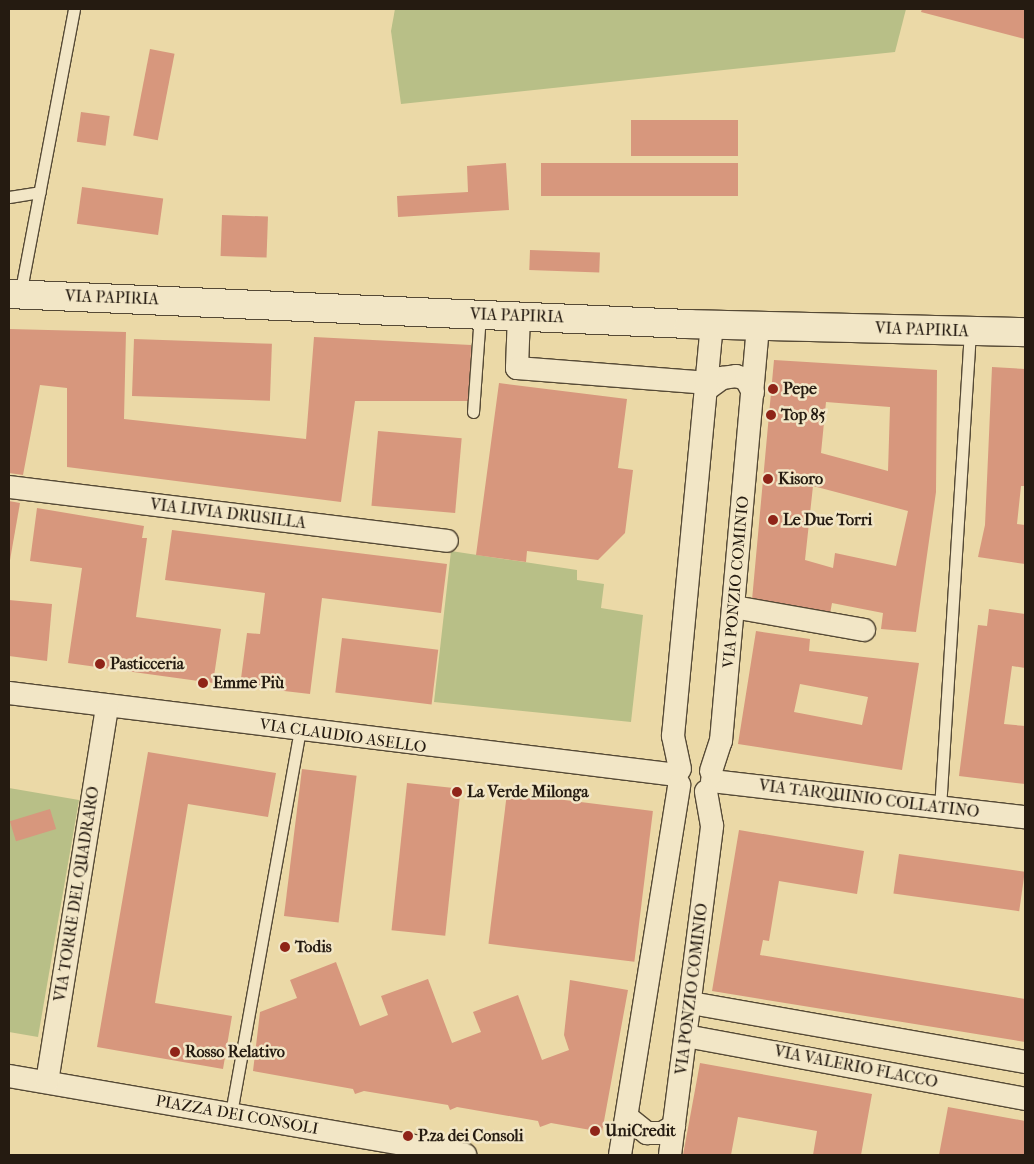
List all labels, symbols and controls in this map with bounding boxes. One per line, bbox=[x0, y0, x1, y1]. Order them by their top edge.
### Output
street label: VIA PAPIRIA bbox=[65, 287, 159, 309]
street label: VIA PAPIRIA bbox=[470, 305, 564, 327]
street label: VIA PAPIRIA bbox=[875, 319, 969, 341]
place label: Pepe bbox=[783, 379, 817, 399]
marker: Pepe bbox=[767, 383, 779, 395]
place label: Top 85 bbox=[781, 405, 825, 425]
marker: Top 85 bbox=[765, 409, 777, 421]
place label: Kisoro bbox=[778, 469, 823, 489]
marker: Kisoro bbox=[762, 473, 774, 485]
street label: VIA LIVIA DRUSILLA bbox=[149, 495, 307, 533]
street label: VIA PONZIO COMINIO bbox=[719, 495, 753, 669]
place label: Le Due Torri bbox=[783, 510, 872, 530]
marker: Le Due Torri bbox=[767, 514, 779, 526]
place label: Pasticceria bbox=[110, 654, 184, 674]
marker: Pasticceria bbox=[94, 658, 106, 670]
place label: Emme Più bbox=[213, 673, 284, 693]
marker: Emme Più bbox=[197, 677, 209, 689]
street label: VIA CLAUDIO ASELLO bbox=[258, 715, 428, 757]
street label: VIA TARQUINIO COLLATINO bbox=[758, 776, 980, 822]
place label: La Verde Milonga bbox=[467, 782, 589, 802]
street label: VIA TORRE DEL QUADRARO bbox=[50, 785, 104, 1003]
marker: La Verde Milonga bbox=[451, 786, 463, 798]
street label: VIA PONZIO COMINIO bbox=[672, 902, 712, 1076]
place label: Todis bbox=[295, 937, 332, 957]
marker: Todis bbox=[279, 941, 291, 953]
place label: Rosso Relativo bbox=[185, 1042, 285, 1062]
street label: VIA VALERIO FLACCO bbox=[773, 1042, 939, 1092]
marker: Rosso Relativo bbox=[169, 1046, 181, 1058]
street label: PIAZZA DEI CONSOLI bbox=[154, 1091, 320, 1139]
place label: UniCredit bbox=[605, 1121, 676, 1141]
marker: UniCredit bbox=[589, 1125, 601, 1137]
place label: P.za dei Consoli bbox=[418, 1126, 524, 1146]
marker: P.za dei Consoli bbox=[402, 1130, 414, 1142]

